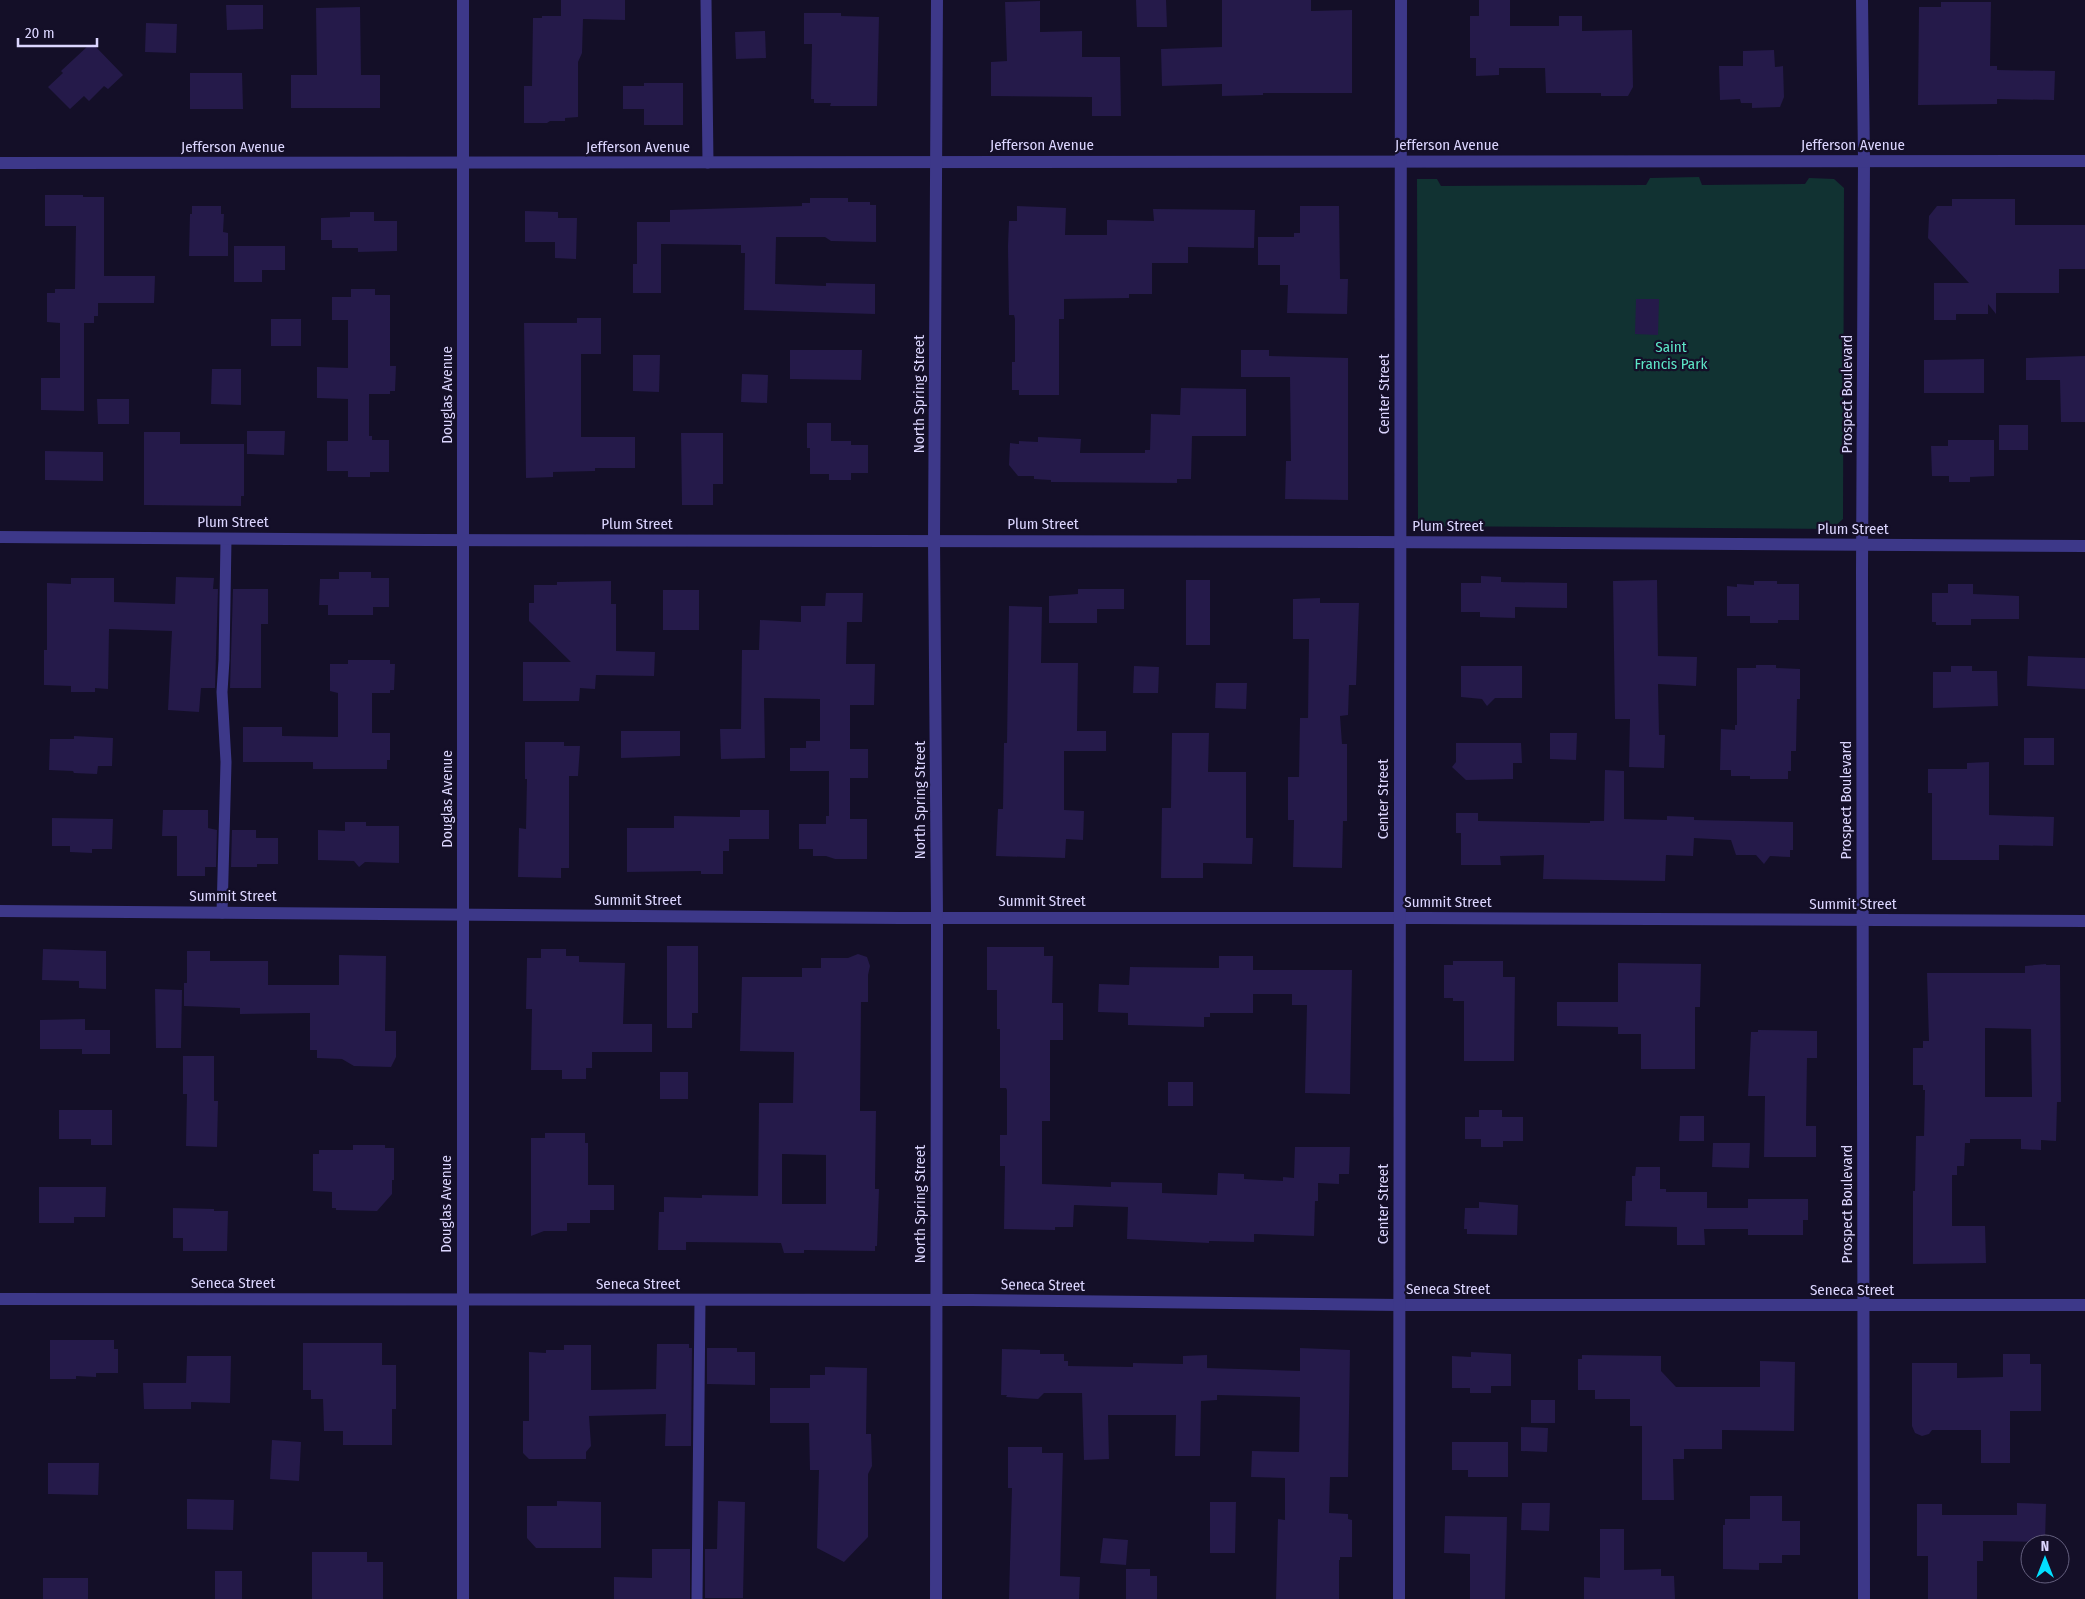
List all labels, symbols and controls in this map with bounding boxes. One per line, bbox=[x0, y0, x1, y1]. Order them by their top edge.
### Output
scale bar bbox=[18, 15, 96, 47]
text: 20 m bbox=[25, 24, 55, 42]
street label: Jefferson Avenue bbox=[990, 136, 1094, 154]
street label: Jefferson Avenue bbox=[1395, 136, 1499, 154]
street label: Jefferson Avenue bbox=[1801, 136, 1905, 154]
street label: Jefferson Avenue bbox=[181, 138, 285, 156]
street label: Jefferson Avenue bbox=[586, 138, 690, 156]
street label: North Spring Street bbox=[910, 335, 928, 453]
street label: Prospect Boulevard bbox=[1838, 335, 1856, 453]
park label: Saint Francis Park bbox=[1635, 338, 1707, 373]
street label: Douglas Avenue bbox=[438, 346, 456, 444]
street label: Center Street bbox=[1375, 354, 1393, 434]
street label: Plum Street bbox=[197, 513, 269, 531]
street label: Plum Street bbox=[601, 515, 673, 533]
street label: Plum Street bbox=[1007, 515, 1079, 533]
street label: Plum Street bbox=[1412, 517, 1484, 535]
street label: Plum Street bbox=[1817, 520, 1889, 538]
street label: North Spring Street bbox=[911, 741, 929, 859]
street label: Prospect Boulevard bbox=[1837, 741, 1855, 859]
street label: Douglas Avenue bbox=[438, 750, 456, 848]
street label: Center Street bbox=[1374, 759, 1392, 839]
street label: Summit Street bbox=[189, 887, 277, 905]
street label: Summit Street bbox=[594, 891, 682, 909]
street label: Summit Street bbox=[998, 892, 1086, 910]
street label: Summit Street bbox=[1404, 893, 1492, 911]
street label: Summit Street bbox=[1809, 895, 1897, 913]
street label: North Spring Street bbox=[911, 1145, 929, 1263]
street label: Prospect Boulevard bbox=[1838, 1145, 1856, 1263]
street label: Douglas Avenue bbox=[437, 1155, 455, 1253]
street label: Center Street bbox=[1374, 1164, 1392, 1244]
street label: Seneca Street bbox=[191, 1274, 275, 1292]
street label: Seneca Street bbox=[596, 1275, 680, 1293]
street label: Seneca Street bbox=[1001, 1275, 1085, 1295]
street label: Seneca Street bbox=[1406, 1280, 1490, 1298]
street label: Seneca Street bbox=[1810, 1281, 1894, 1299]
north arrow bbox=[2020, 1534, 2070, 1584]
text: N bbox=[2041, 1538, 2049, 1555]

